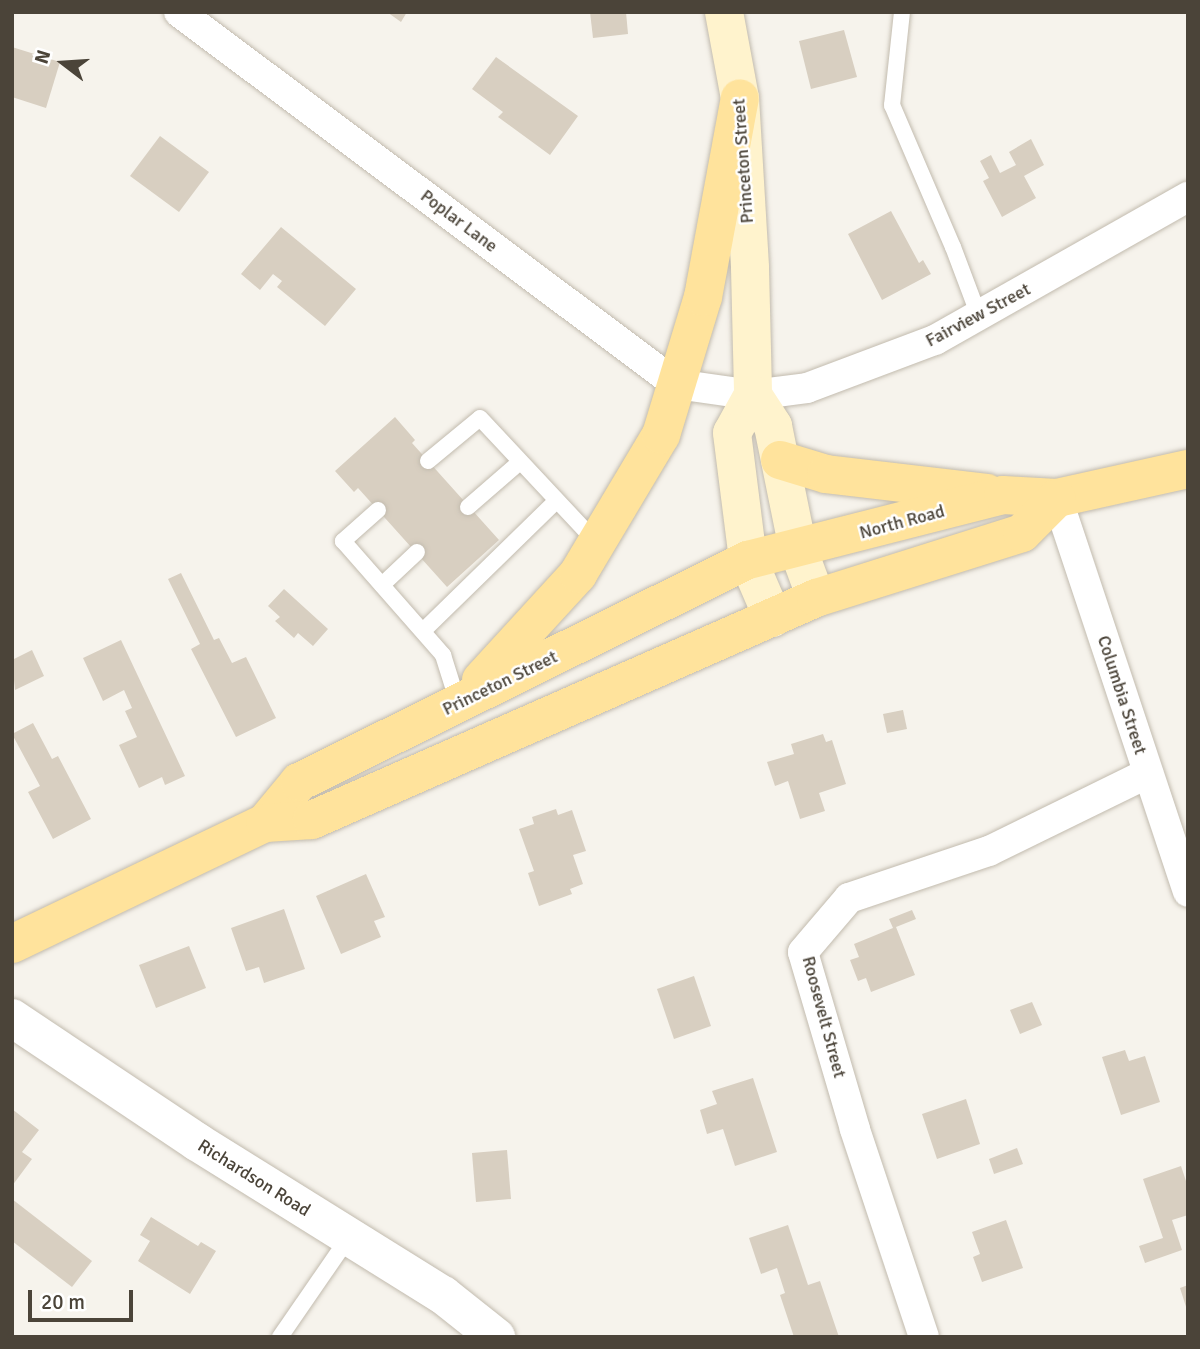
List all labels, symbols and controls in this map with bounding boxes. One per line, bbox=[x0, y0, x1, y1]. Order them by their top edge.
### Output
north arrow bbox=[28, 28, 98, 98]
text: N bbox=[30, 47, 56, 67]
street label: Princeton Street bbox=[728, 98, 758, 224]
street label: Poplar Lane bbox=[416, 185, 502, 257]
street label: Fairview Street bbox=[922, 278, 1034, 352]
street label: North Road bbox=[857, 500, 947, 544]
street label: Columbia Street bbox=[1093, 633, 1151, 757]
street label: Princeton Street bbox=[439, 646, 561, 720]
street label: Roosevelt Street bbox=[797, 954, 851, 1080]
street label: Richardson Road bbox=[194, 1135, 314, 1221]
scale bar bbox=[32, 1276, 136, 1320]
text: 20 m bbox=[41, 1289, 85, 1315]

